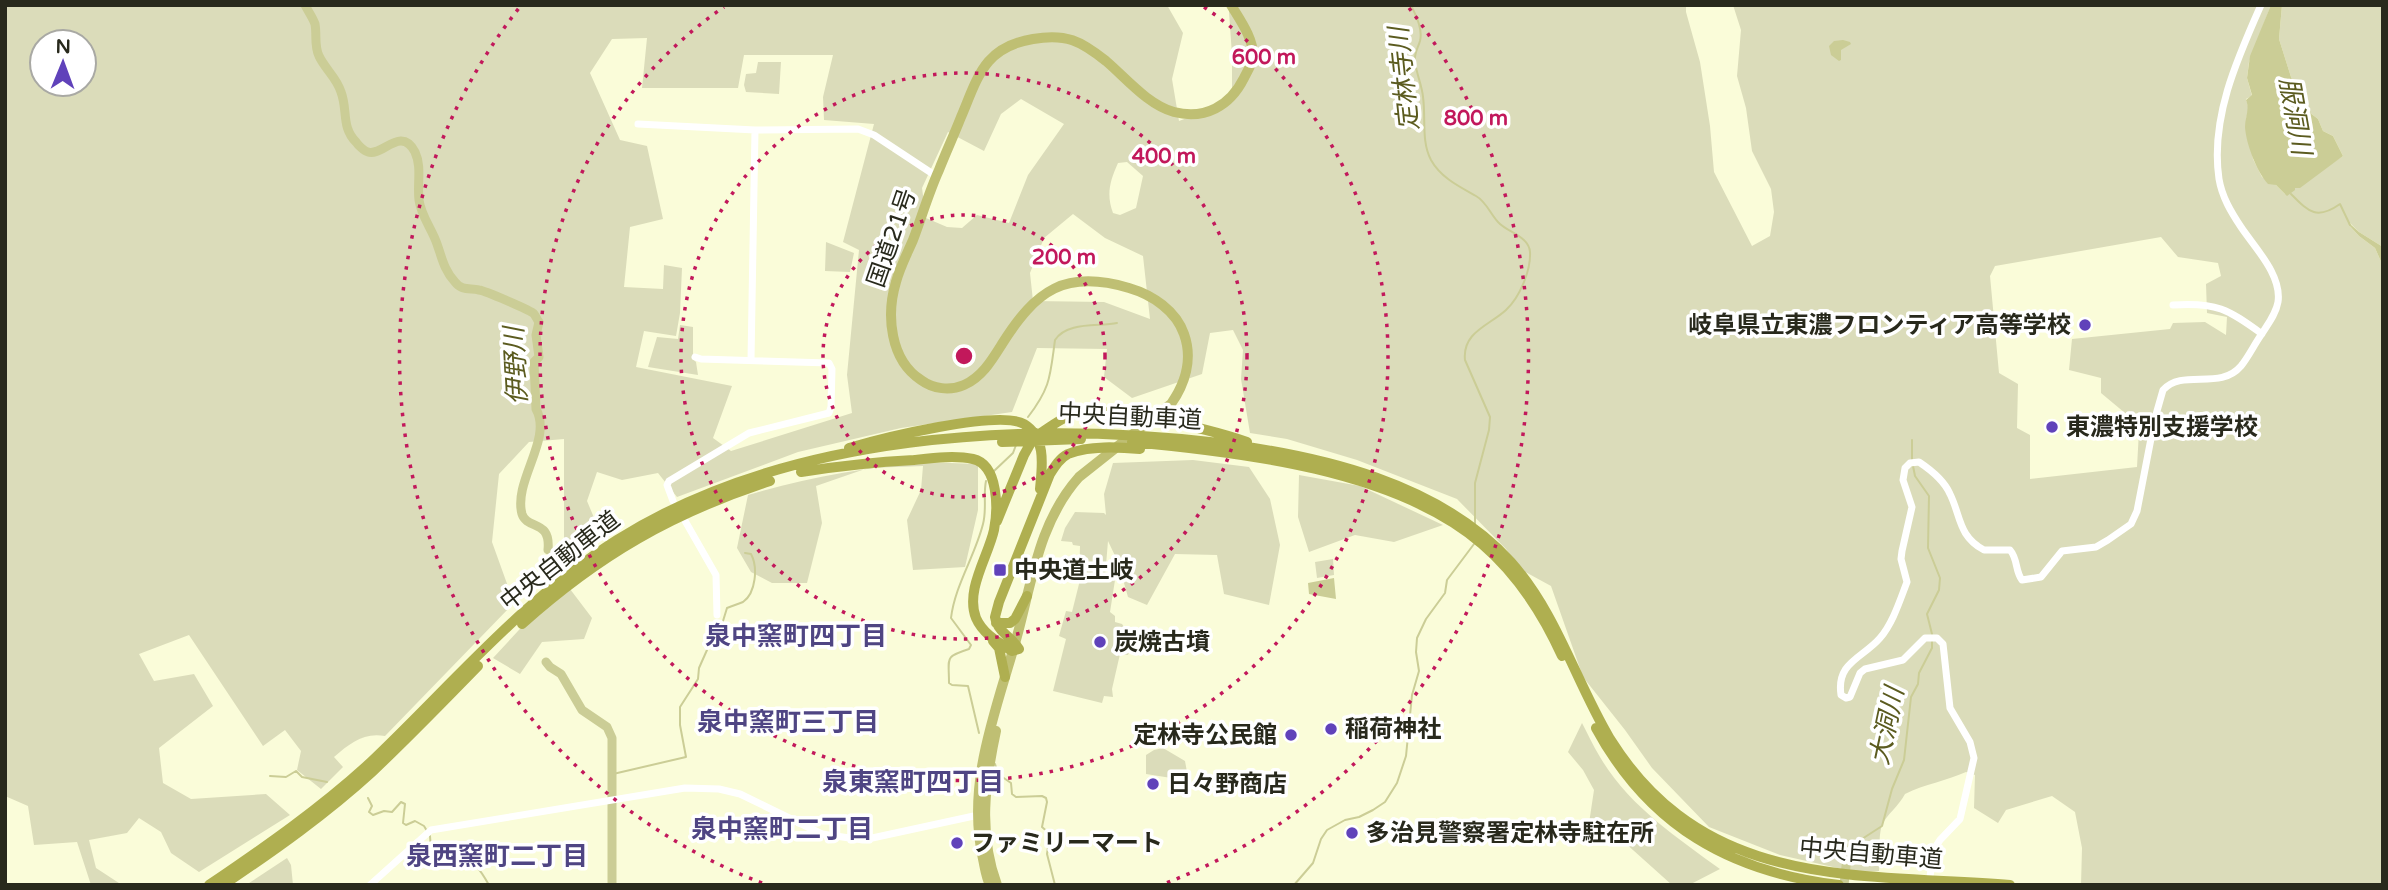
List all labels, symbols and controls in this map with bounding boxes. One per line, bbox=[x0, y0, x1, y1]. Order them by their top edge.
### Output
water label: 定林寺川 bbox=[1383, 23, 1425, 132]
north arrow bbox=[28, 28, 98, 98]
text: N bbox=[55, 36, 71, 58]
text: 600 m bbox=[1232, 45, 1296, 70]
water label: 服洞川 bbox=[2273, 75, 2318, 160]
text: 800 m bbox=[1444, 106, 1508, 131]
text: 400 m bbox=[1132, 144, 1196, 169]
street label: 国道21号 bbox=[862, 185, 922, 291]
text: 200 m bbox=[1032, 245, 1096, 270]
place label: 岐阜県立東濃フロンティア高等学校 bbox=[1688, 311, 2071, 340]
marker: 岐阜県立東濃フロンティア高等学校 bbox=[2077, 317, 2093, 333]
water label: 伊野川 bbox=[498, 323, 534, 406]
centre of rings bbox=[952, 344, 976, 368]
street label: 中央自動車道 bbox=[1057, 399, 1203, 435]
place label: 東濃特別支援学校 bbox=[2066, 413, 2258, 442]
marker: 東濃特別支援学校 bbox=[2044, 419, 2060, 435]
street label: 中央自動車道 bbox=[494, 505, 626, 617]
place label: 中央道土岐 bbox=[1014, 556, 1134, 585]
marker: 中央道土岐 bbox=[992, 562, 1008, 578]
district label: 泉中窯町四丁目 bbox=[705, 621, 887, 652]
place label: 炭焼古墳 bbox=[1114, 628, 1210, 657]
marker: 炭焼古墳 bbox=[1092, 634, 1108, 650]
water label: 大洞川 bbox=[1864, 682, 1911, 767]
district label: 泉中窯町三丁目 bbox=[697, 707, 879, 738]
place label: 稲荷神社 bbox=[1345, 715, 1441, 744]
place label: 定林寺公民館 bbox=[1133, 721, 1277, 750]
marker: 稲荷神社 bbox=[1323, 721, 1339, 737]
marker: 定林寺公民館 bbox=[1283, 727, 1299, 743]
district label: 泉東窯町四丁目 bbox=[822, 767, 1004, 798]
place label: 日々野商店 bbox=[1167, 770, 1287, 799]
marker: 日々野商店 bbox=[1145, 776, 1161, 792]
district label: 泉中窯町二丁目 bbox=[691, 814, 873, 845]
place label: 多治見警察署定林寺駐在所 bbox=[1366, 819, 1654, 848]
marker: 多治見警察署定林寺駐在所 bbox=[1344, 825, 1360, 841]
place label: ファミリーマート bbox=[971, 829, 1163, 858]
street label: 中央自動車道 bbox=[1798, 833, 1944, 875]
marker: ファミリーマート bbox=[949, 835, 965, 851]
district label: 泉西窯町二丁目 bbox=[406, 841, 588, 872]

